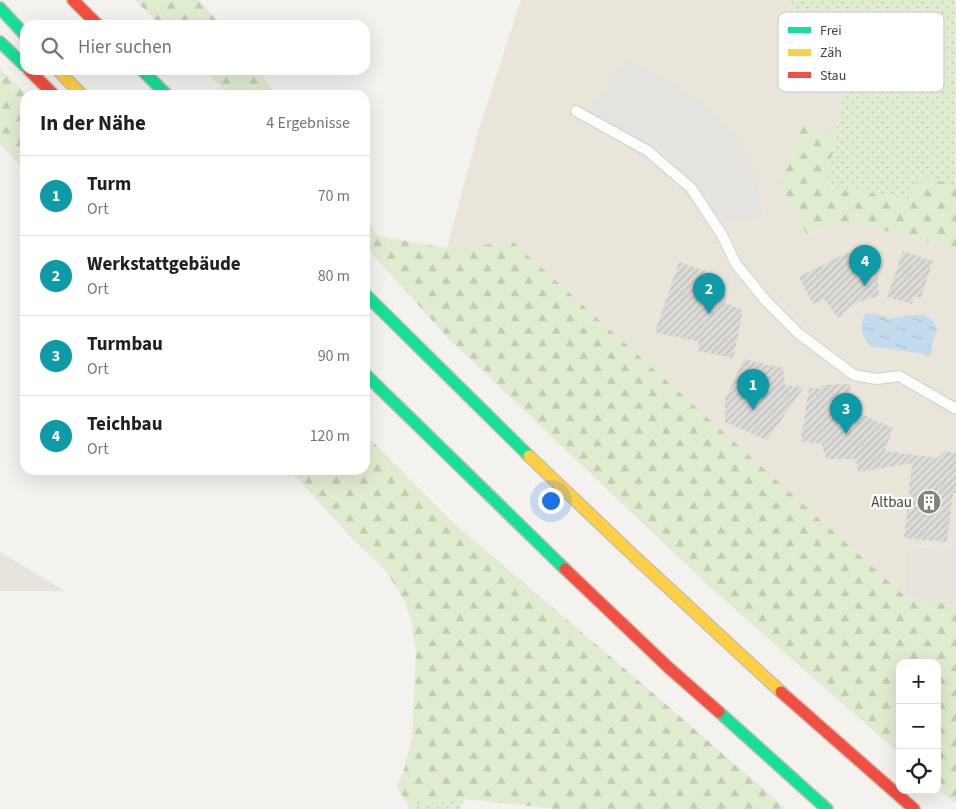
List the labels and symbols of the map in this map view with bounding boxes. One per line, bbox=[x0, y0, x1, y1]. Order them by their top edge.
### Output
legend bbox=[778, 12, 944, 92]
text: Frei bbox=[820, 21, 842, 41]
text: Zäh bbox=[820, 43, 842, 63]
text: Stau bbox=[820, 66, 846, 86]
pin: 4 bbox=[849, 245, 881, 286]
pin: 2 bbox=[693, 273, 725, 314]
pin: 1 bbox=[737, 369, 769, 410]
pin: 3 bbox=[830, 393, 862, 434]
your location bbox=[538, 488, 564, 514]
building icon: Altbau bbox=[916, 489, 942, 515]
place label: Altbau bbox=[871, 492, 912, 513]

